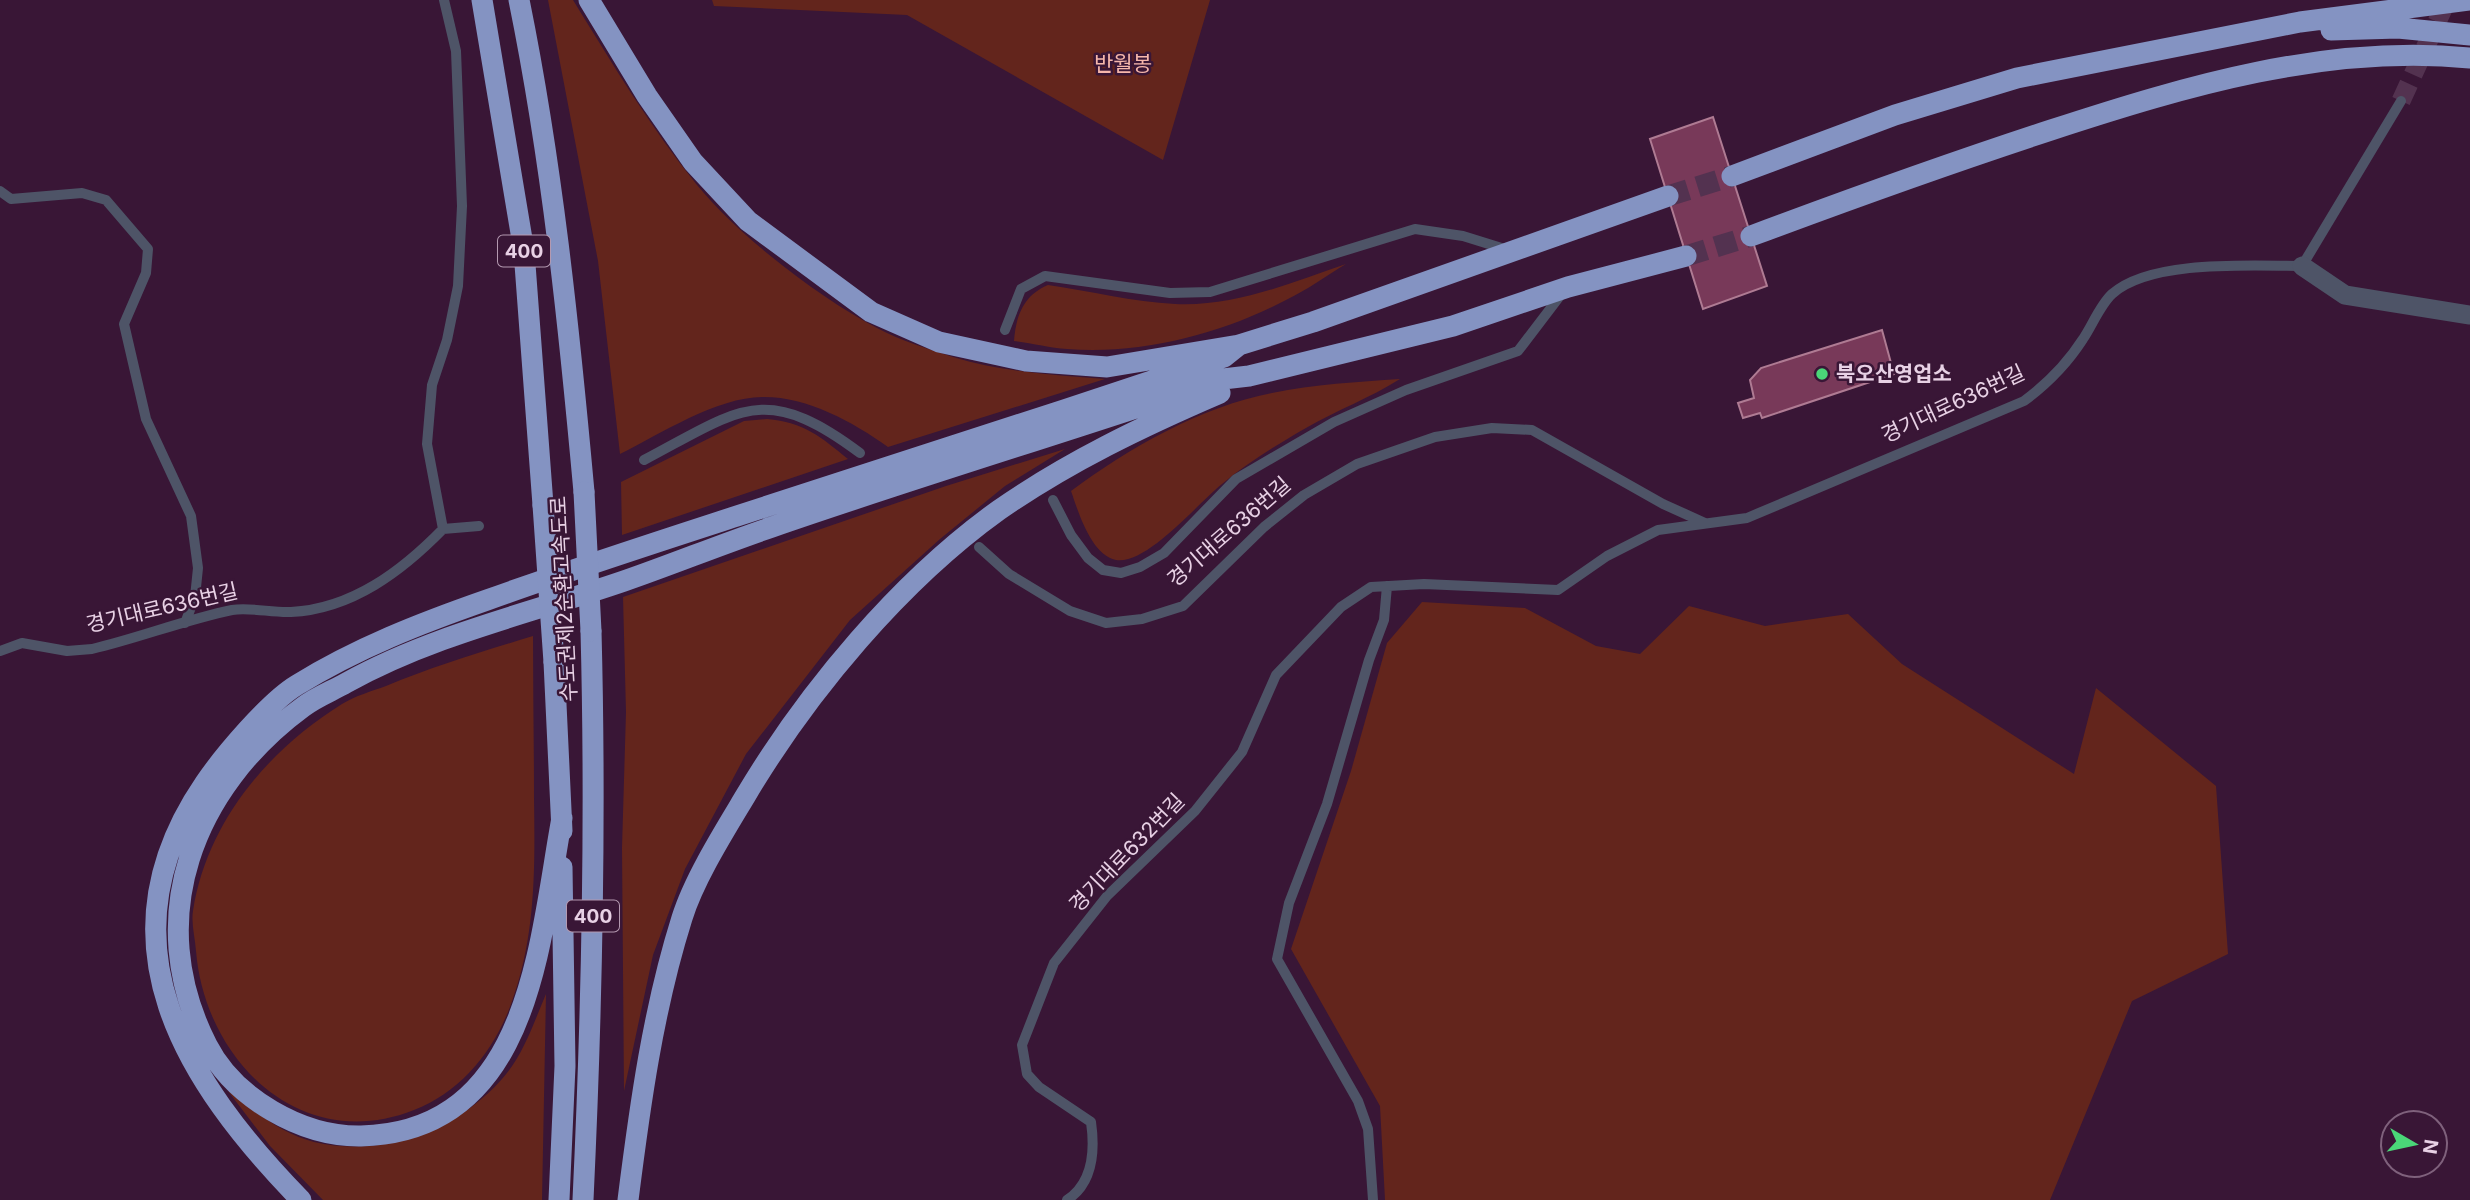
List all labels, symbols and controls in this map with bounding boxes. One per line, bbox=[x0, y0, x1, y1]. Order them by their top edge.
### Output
park label: 반월봉 bbox=[1094, 51, 1152, 76]
road number: 400 bbox=[498, 235, 550, 266]
street label: 경기대로636번길 bbox=[1877, 359, 2028, 448]
place label: 북오산영업소 bbox=[1836, 361, 1952, 386]
marker: 북오산영업소 bbox=[1814, 366, 1830, 382]
street label: 경기대로636번길 bbox=[1162, 471, 1295, 592]
street label: 수도권제2순환고속도로 bbox=[546, 496, 581, 703]
street label: 경기대로636번길 bbox=[84, 578, 240, 637]
street label: 경기대로632번길 bbox=[1064, 788, 1189, 917]
road number: 400 bbox=[567, 900, 619, 932]
north arrow bbox=[2379, 1109, 2449, 1179]
text: N bbox=[2418, 1138, 2443, 1156]

